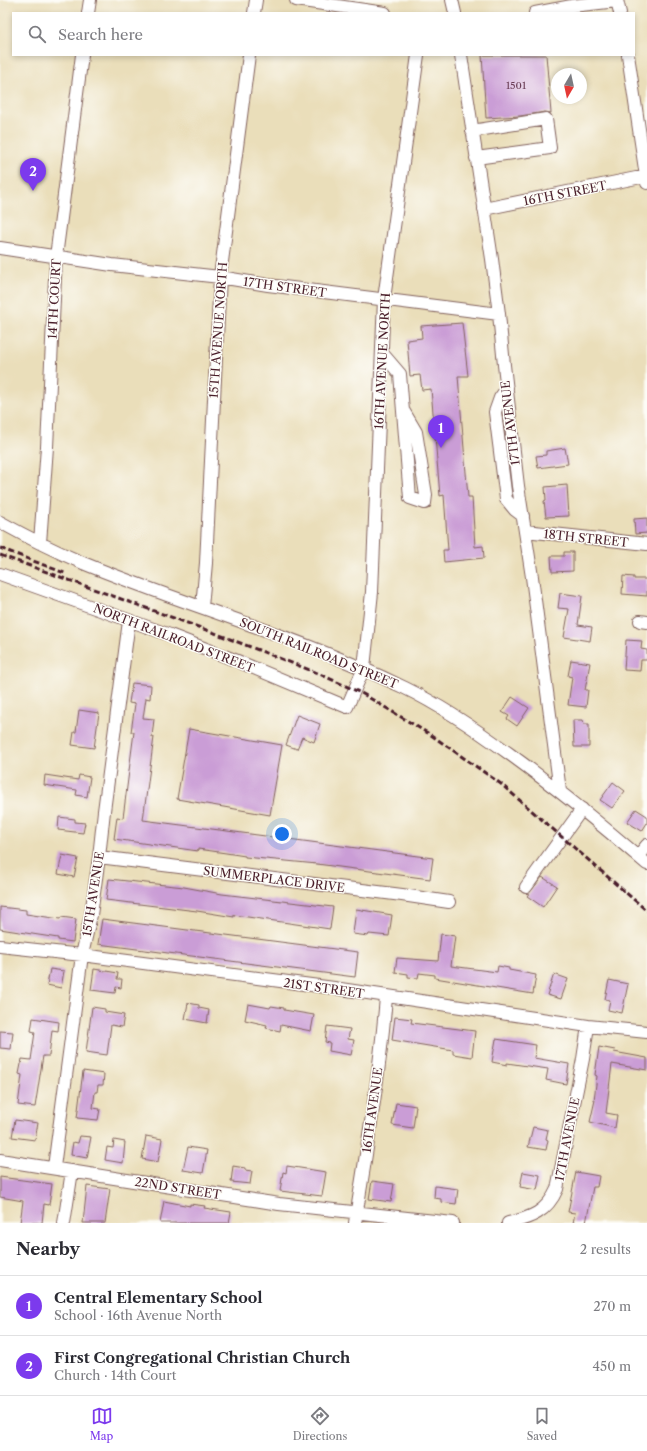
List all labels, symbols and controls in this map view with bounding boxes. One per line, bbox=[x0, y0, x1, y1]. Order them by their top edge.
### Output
search box bbox=[12, 12, 635, 56]
icon: search bbox=[26, 23, 48, 45]
text: Search here bbox=[58, 25, 143, 44]
north arrow bbox=[551, 68, 587, 104]
house number: 1501 bbox=[506, 79, 527, 92]
pin: 2 bbox=[20, 158, 46, 191]
street label: 16TH STREET bbox=[522, 178, 608, 208]
street label: 14TH COURT bbox=[44, 258, 64, 340]
street label: 15TH AVENUE NORTH bbox=[206, 261, 230, 399]
street label: 17TH STREET bbox=[242, 274, 328, 300]
street label: 16TH AVENUE NORTH bbox=[371, 292, 393, 430]
street label: 17TH AVENUE bbox=[497, 380, 523, 466]
pin: 1 bbox=[428, 415, 454, 448]
street label: 18TH STREET bbox=[543, 526, 629, 550]
street label: NORTH RAILROAD STREET bbox=[91, 600, 257, 676]
street label: SOUTH RAILROAD STREET bbox=[238, 614, 400, 692]
your location bbox=[272, 824, 292, 844]
street label: 15TH AVENUE bbox=[79, 850, 107, 938]
street label: SUMMERPLACE DRIVE bbox=[202, 863, 346, 895]
street label: 21ST STREET bbox=[283, 975, 365, 1001]
street label: 16TH AVENUE bbox=[359, 1066, 385, 1154]
street label: 17TH AVENUE bbox=[552, 1096, 582, 1182]
street label: 22ND STREET bbox=[134, 1174, 222, 1202]
text: Nearby bbox=[16, 1239, 80, 1259]
text: 2 results bbox=[580, 1241, 631, 1257]
text: Central Elementary School bbox=[54, 1288, 263, 1307]
text: 1 bbox=[26, 1298, 32, 1314]
text: 270 m bbox=[593, 1298, 631, 1314]
text: School · 16th Avenue North bbox=[54, 1307, 222, 1323]
text: First Congregational Christian Church bbox=[54, 1348, 350, 1367]
text: 2 bbox=[25, 1358, 33, 1374]
text: 450 m bbox=[593, 1358, 631, 1374]
text: Church · 14th Court bbox=[54, 1367, 176, 1383]
tab: Map bbox=[90, 1405, 113, 1443]
tab: Directions bbox=[293, 1405, 347, 1443]
tab: Saved bbox=[527, 1405, 557, 1443]

